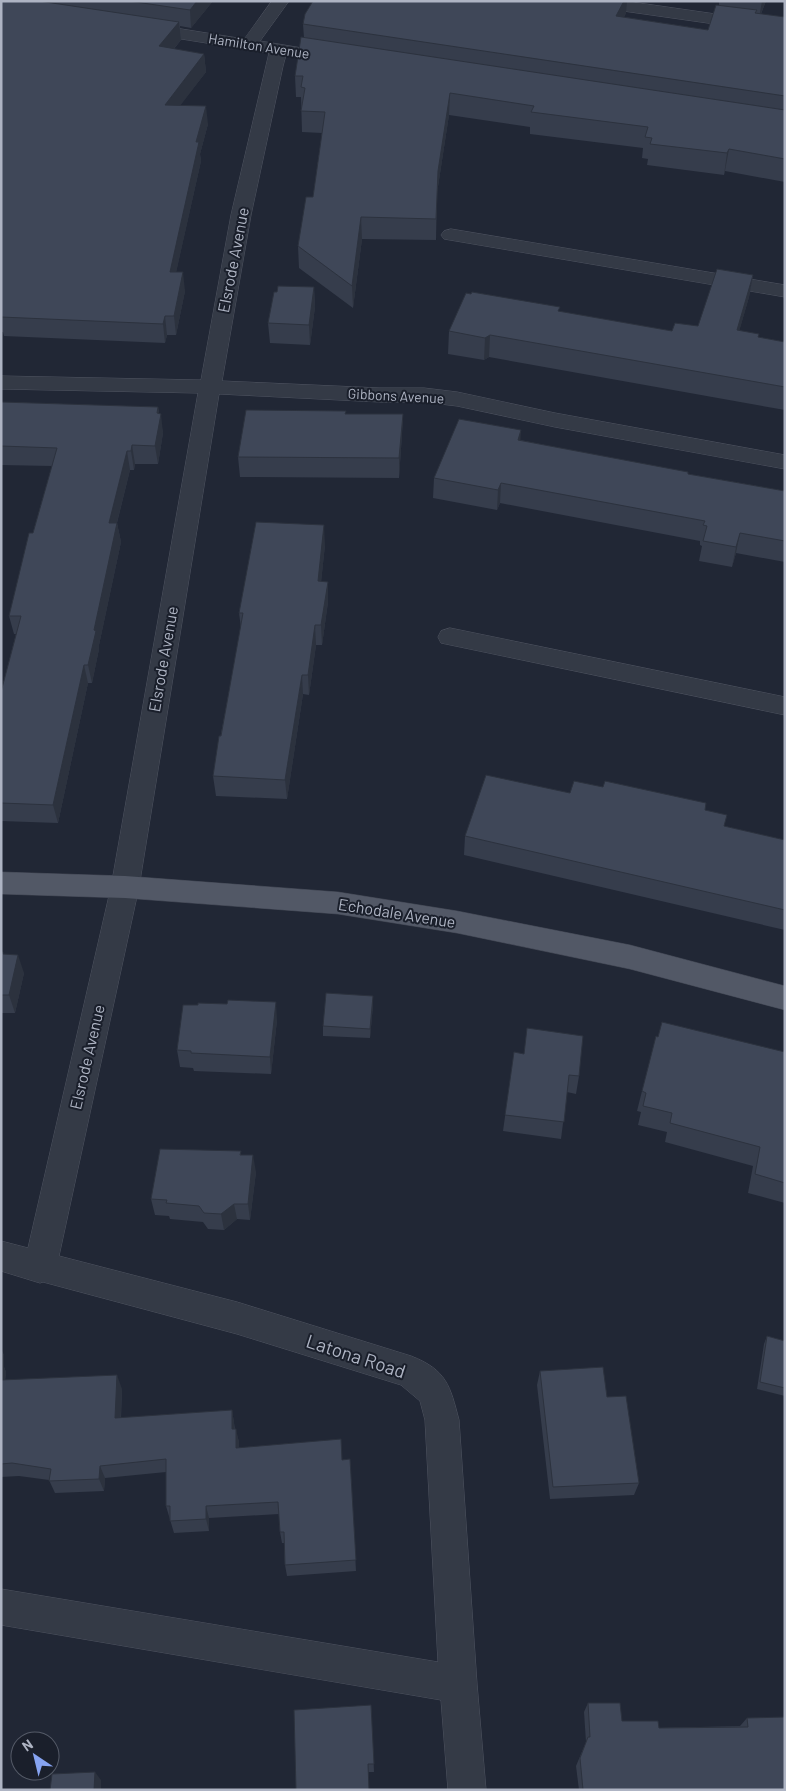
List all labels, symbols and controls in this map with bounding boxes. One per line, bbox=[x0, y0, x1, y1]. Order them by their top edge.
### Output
street label: Hamilton Avenue bbox=[207, 29, 311, 62]
street label: Elsrode Avenue bbox=[213, 206, 252, 314]
street label: Gibbons Avenue bbox=[347, 384, 445, 407]
street label: Elsrode Avenue bbox=[144, 605, 181, 713]
street label: Echodale Avenue bbox=[337, 894, 457, 931]
street label: Elsrode Avenue bbox=[65, 1003, 108, 1111]
street label: Latona Road bbox=[304, 1329, 409, 1382]
north arrow bbox=[10, 1731, 60, 1781]
text: N bbox=[19, 1735, 36, 1755]

